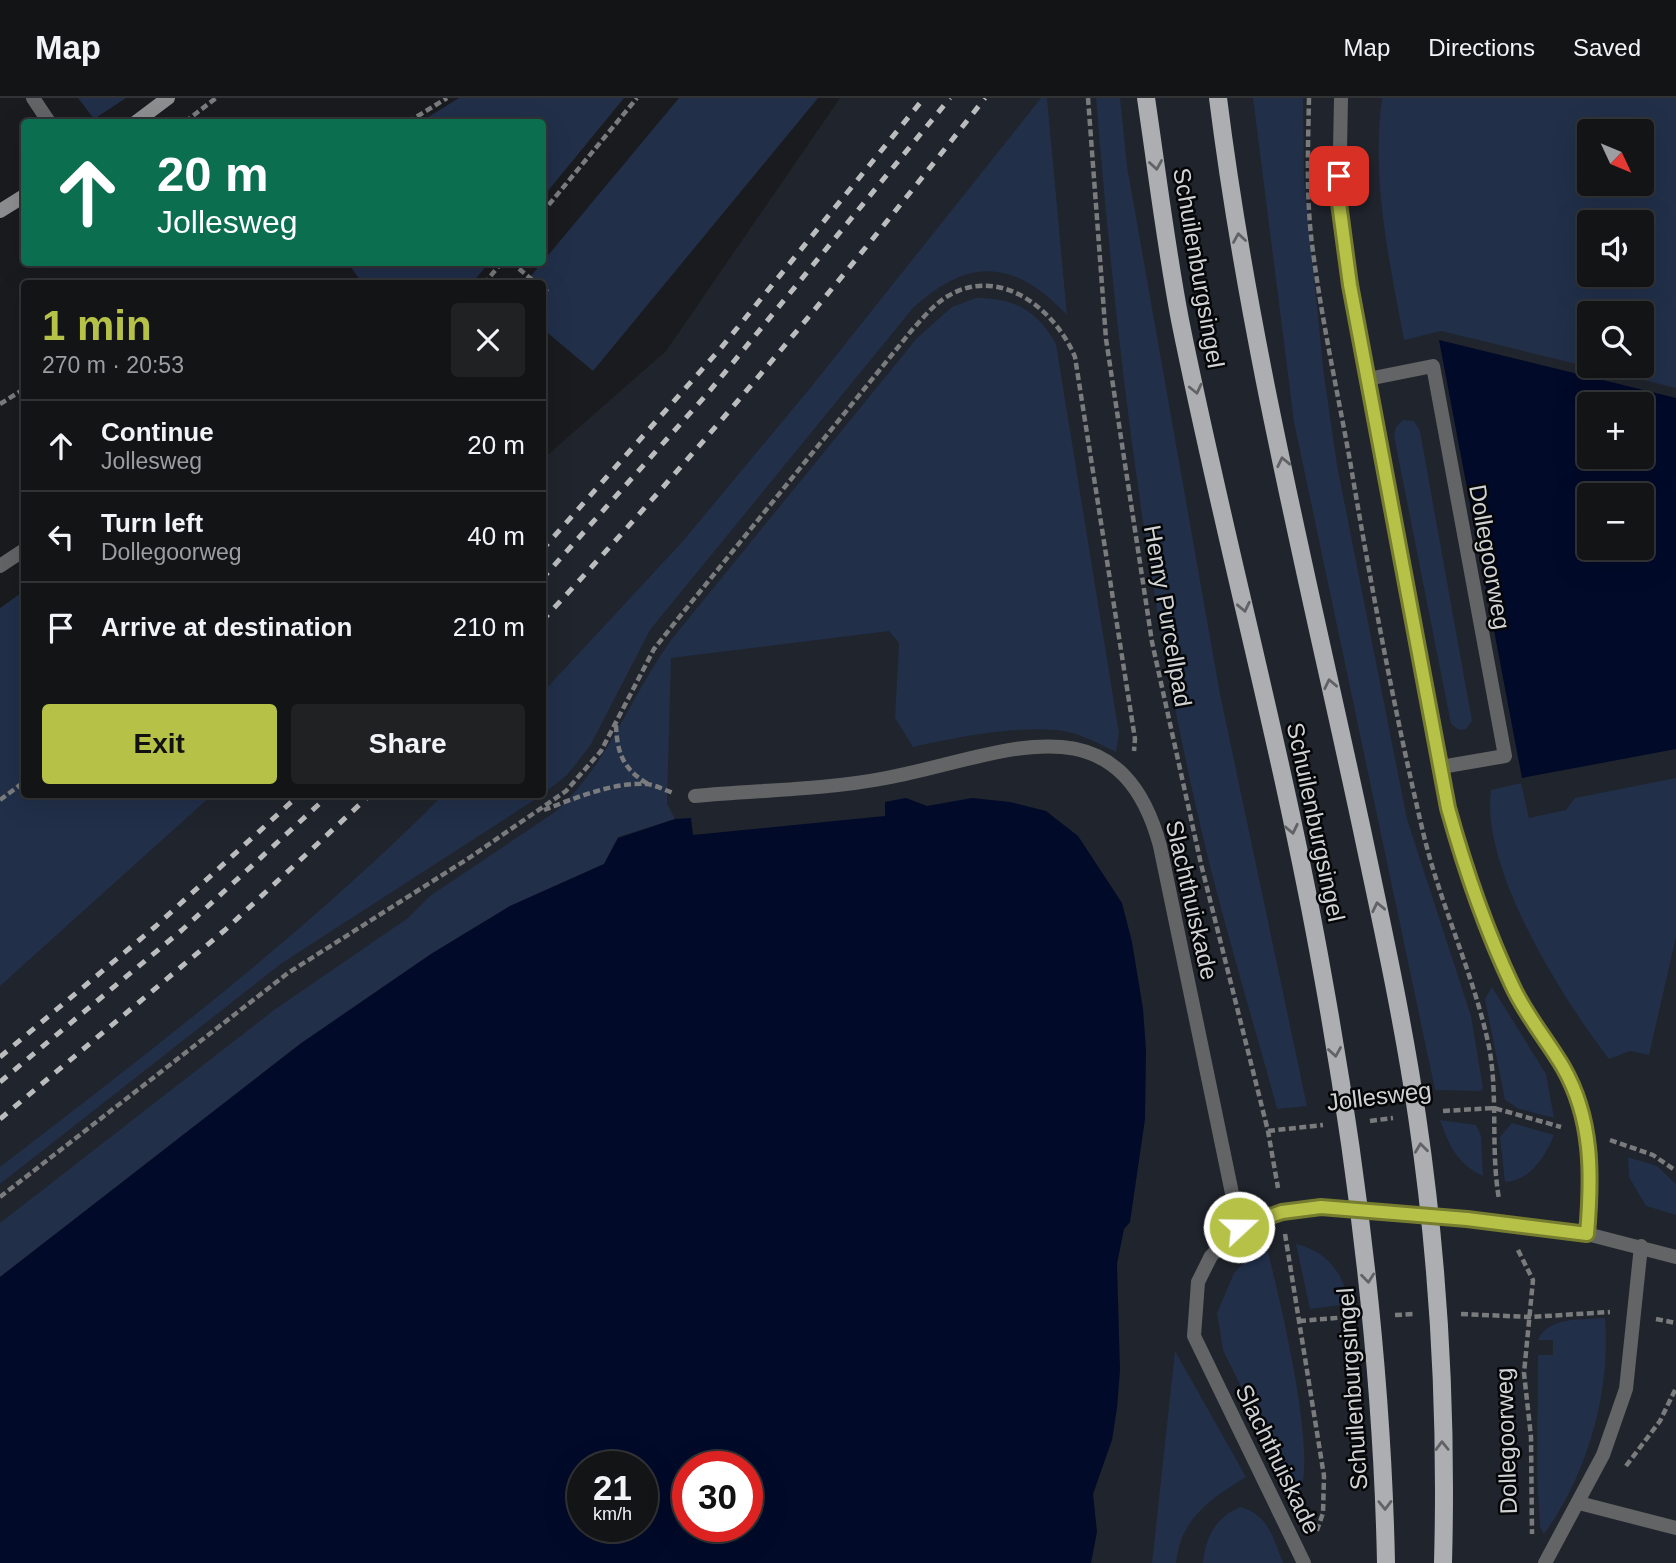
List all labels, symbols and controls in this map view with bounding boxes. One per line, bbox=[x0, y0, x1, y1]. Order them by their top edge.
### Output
text: Map bbox=[35, 29, 101, 66]
text: Map bbox=[1344, 34, 1390, 61]
text: Directions bbox=[1428, 34, 1535, 61]
text: Saved bbox=[1573, 34, 1641, 61]
north arrow bbox=[1577, 119, 1654, 196]
map controls bbox=[1577, 119, 1654, 560]
pin bbox=[1309, 146, 1369, 206]
icon: ahead bbox=[42, 147, 133, 238]
text: 20 m bbox=[157, 147, 269, 201]
icon: arrive bbox=[1320, 157, 1358, 195]
one-way arrow bbox=[1148, 160, 1163, 171]
street label: Schuilenburgsingel bbox=[1168, 166, 1230, 370]
text: Jollesweg bbox=[157, 204, 298, 240]
button: sound bbox=[1577, 210, 1654, 287]
one-way arrow bbox=[1232, 233, 1247, 244]
button: search bbox=[1577, 301, 1654, 378]
text: 1 min bbox=[42, 302, 152, 349]
button: close bbox=[451, 303, 525, 377]
text: 270 m · 20:53 bbox=[42, 352, 184, 378]
one-way arrow bbox=[1187, 383, 1202, 395]
button: + bbox=[1577, 392, 1654, 469]
text: Continue bbox=[101, 417, 214, 447]
icon: ahead bbox=[42, 427, 80, 465]
text: 20 m bbox=[467, 430, 525, 460]
text: Jollesweg bbox=[101, 448, 202, 474]
one-way arrow bbox=[1276, 456, 1291, 468]
street label: Dollegoorweg bbox=[1464, 482, 1516, 632]
button: − bbox=[1577, 483, 1654, 560]
text: Turn left bbox=[101, 508, 203, 538]
icon: left bbox=[42, 518, 80, 556]
text: 40 m bbox=[467, 521, 525, 551]
street label: Henry Purcellpad bbox=[1139, 523, 1197, 709]
text: Dollegoorweg bbox=[101, 539, 242, 565]
one-way arrow bbox=[1235, 601, 1250, 613]
icon: arrive bbox=[42, 609, 80, 647]
text: Arrive at destination bbox=[101, 612, 352, 642]
text: 210 m bbox=[453, 612, 525, 642]
one-way arrow bbox=[1324, 678, 1339, 690]
button: Exit bbox=[42, 704, 277, 784]
button: Share bbox=[291, 704, 525, 784]
street label: Schuilenburgsingel bbox=[1282, 720, 1350, 924]
street label: Slachthuiskade bbox=[1161, 818, 1223, 982]
one-way arrow bbox=[1284, 823, 1299, 835]
one-way arrow bbox=[1371, 901, 1386, 913]
one-way arrow bbox=[1328, 1046, 1343, 1058]
street label: Jollesweg bbox=[1325, 1076, 1433, 1116]
one-way arrow bbox=[1414, 1143, 1429, 1154]
position arrow bbox=[1202, 1190, 1276, 1264]
one-way arrow bbox=[1361, 1272, 1376, 1284]
street label: Schuilenburgsingel bbox=[1331, 1287, 1373, 1491]
street label: Dollegoorweg bbox=[1490, 1367, 1522, 1515]
street label: Slachthuiskade bbox=[1230, 1380, 1326, 1538]
one-way arrow bbox=[1434, 1440, 1450, 1451]
speed limit sign: 30 bbox=[672, 1451, 763, 1542]
text: 21 bbox=[593, 1468, 632, 1507]
one-way arrow bbox=[1377, 1500, 1393, 1511]
text: km/h bbox=[593, 1504, 632, 1524]

